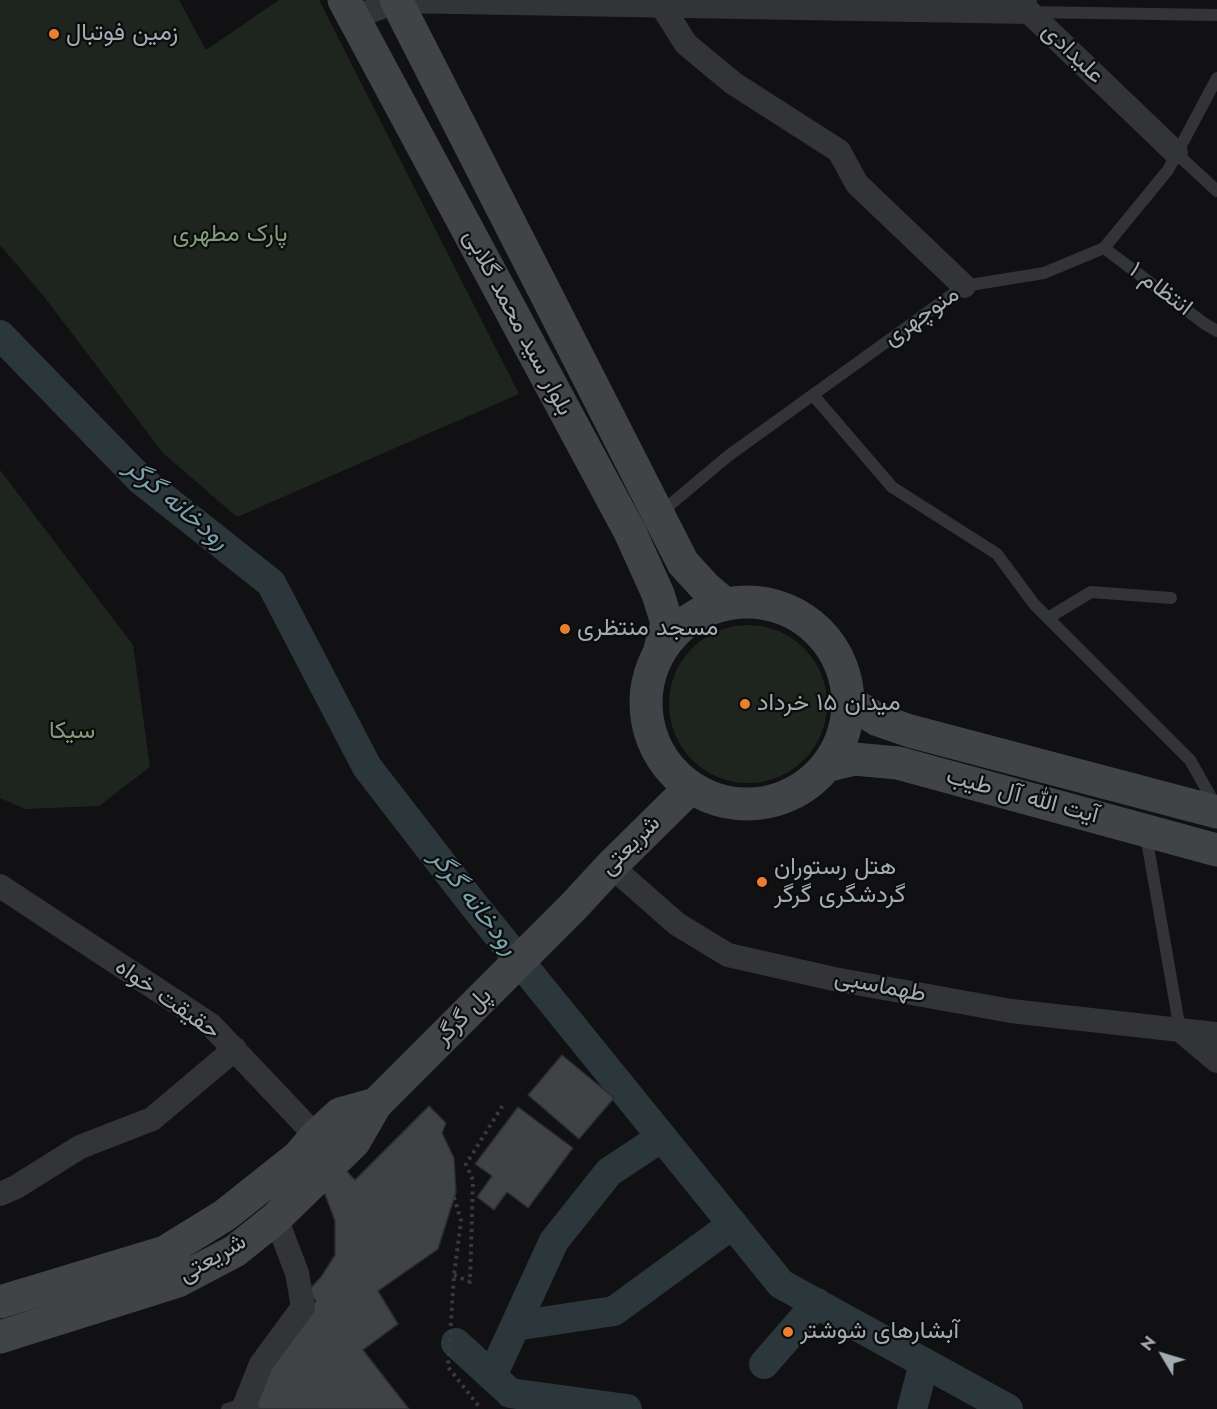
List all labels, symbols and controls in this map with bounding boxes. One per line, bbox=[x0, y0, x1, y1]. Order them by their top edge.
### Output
street label: علیدادی bbox=[1035, 17, 1109, 91]
place label: زمین فوتبال bbox=[66, 20, 178, 48]
marker: زمین فوتبال bbox=[47, 27, 61, 41]
park label: پارک مطهری bbox=[172, 221, 288, 249]
street label: بلوار سید محمد گلابی bbox=[456, 225, 578, 421]
street label: انتظام ۱ bbox=[1123, 257, 1197, 323]
street label: منوچهری bbox=[879, 281, 965, 353]
water label: رودخانه گرگر bbox=[118, 452, 234, 558]
place label: مسجد منتظری bbox=[577, 615, 718, 643]
marker: مسجد منتظری bbox=[558, 622, 572, 636]
place label: میدان ۱۵ خرداد bbox=[757, 690, 901, 718]
marker: میدان ۱۵ خرداد bbox=[738, 697, 752, 711]
park label: سیکا bbox=[49, 718, 95, 746]
street label: آیت الله آل طیب bbox=[943, 763, 1101, 831]
street label: شریعتی bbox=[595, 810, 667, 882]
water label: رودخانه گرگر bbox=[422, 844, 524, 962]
place label: هتل رستوران گردشگری گرگر bbox=[774, 854, 906, 910]
marker: هتل رستوران گردشگری گرگر bbox=[755, 875, 769, 889]
street label: حقیقت خواه bbox=[109, 953, 225, 1047]
street label: طهماسبی bbox=[832, 964, 928, 1010]
street label: پل گرگر bbox=[429, 982, 499, 1052]
street label: شریعتی bbox=[174, 1228, 252, 1290]
place label: آبشارهای شوشتر bbox=[800, 1318, 959, 1346]
marker: آبشارهای شوشتر bbox=[781, 1325, 795, 1339]
north arrow bbox=[1133, 1325, 1193, 1385]
text: N bbox=[1135, 1332, 1161, 1356]

